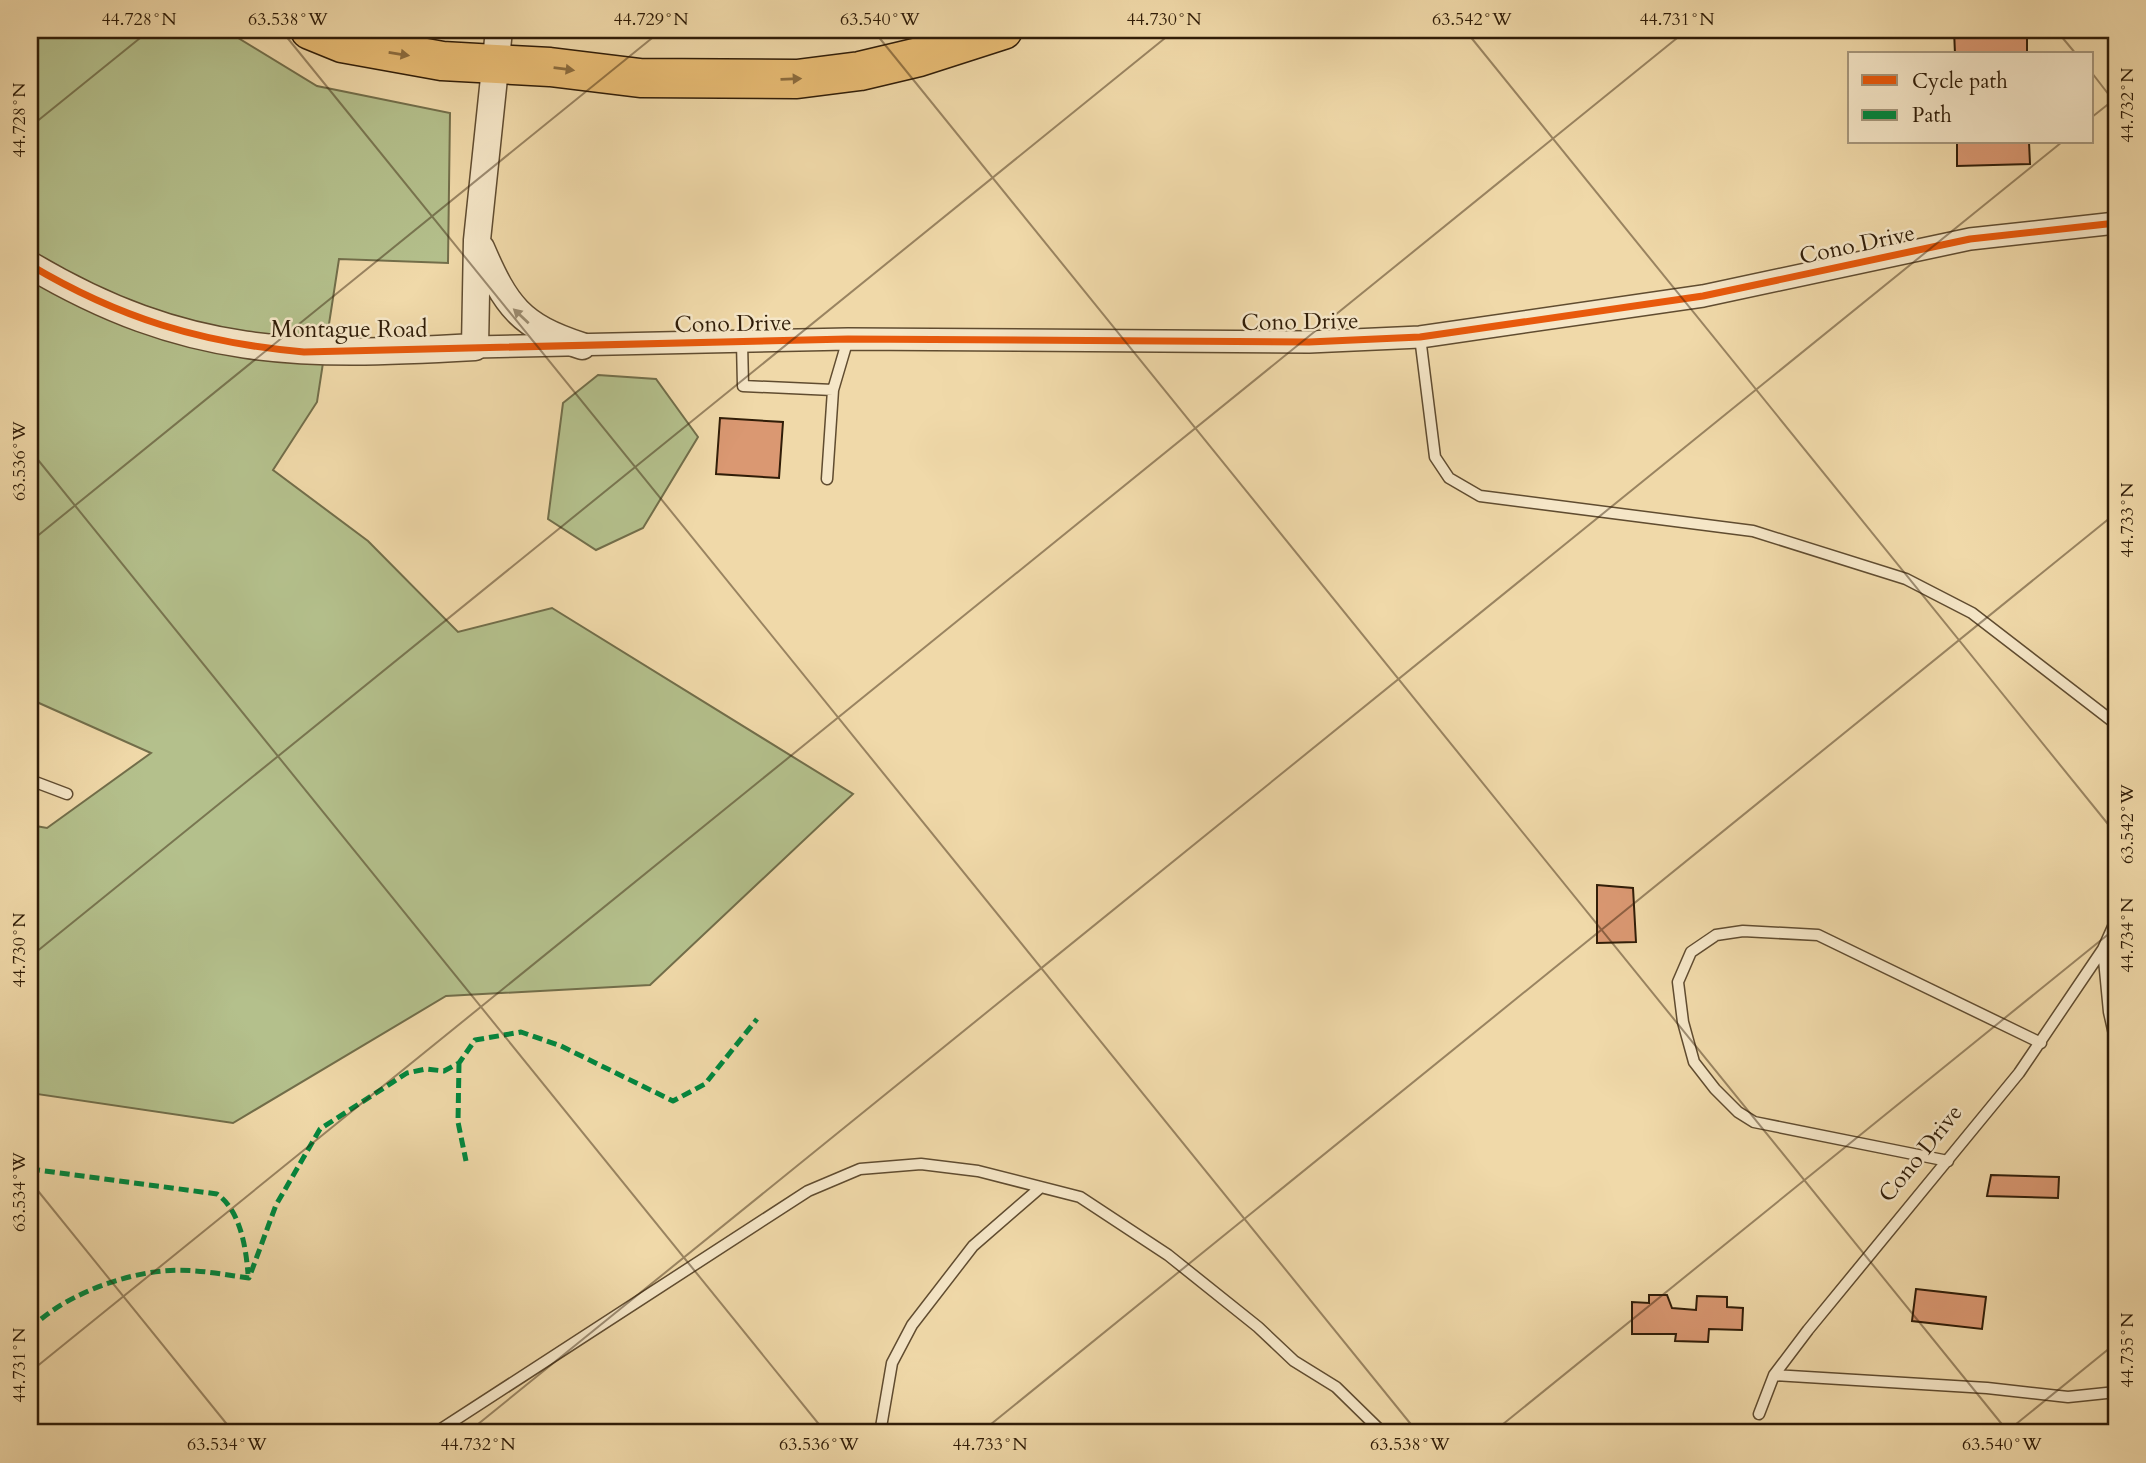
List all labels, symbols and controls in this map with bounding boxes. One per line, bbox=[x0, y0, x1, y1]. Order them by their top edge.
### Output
text: 44.728°N bbox=[101, 7, 177, 32]
text: 63.538°W bbox=[248, 7, 328, 32]
text: 44.729°N bbox=[613, 7, 689, 32]
text: 63.540°W bbox=[840, 7, 920, 32]
text: 44.730°N bbox=[1126, 7, 1202, 32]
text: 63.542°W bbox=[1432, 7, 1512, 32]
text: 44.731°N bbox=[1639, 7, 1715, 32]
one-way arrow bbox=[388, 49, 410, 60]
legend bbox=[1848, 52, 2094, 144]
one-way arrow bbox=[553, 63, 575, 74]
text: Cycle path bbox=[1912, 67, 2008, 96]
text: 44.732°N bbox=[2115, 67, 2140, 143]
one-way arrow bbox=[780, 73, 802, 84]
text: 44.728°N bbox=[7, 82, 32, 158]
text: Path bbox=[1912, 101, 1952, 130]
street label: Cono Drive bbox=[1796, 217, 1918, 272]
street label: Cono Drive bbox=[1241, 305, 1359, 338]
street label: Cono Drive bbox=[674, 307, 792, 340]
one-way arrow bbox=[512, 308, 530, 324]
street label: Montague Road bbox=[270, 314, 428, 345]
text: 63.536°W bbox=[7, 421, 32, 501]
text: 44.733°N bbox=[2115, 482, 2140, 558]
text: 63.542°W bbox=[2115, 784, 2140, 864]
text: 44.734°N bbox=[2115, 897, 2140, 973]
text: 44.730°N bbox=[7, 912, 32, 988]
street label: Cono Drive bbox=[1871, 1098, 1969, 1209]
text: 63.534°W bbox=[7, 1152, 32, 1232]
text: 44.735°N bbox=[2115, 1312, 2140, 1388]
text: 44.731°N bbox=[7, 1327, 32, 1403]
text: 63.534°W bbox=[187, 1432, 267, 1457]
text: 44.732°N bbox=[440, 1432, 516, 1457]
text: 63.536°W bbox=[779, 1432, 859, 1457]
text: 44.733°N bbox=[952, 1432, 1028, 1457]
text: 63.538°W bbox=[1370, 1432, 1450, 1457]
text: 63.540°W bbox=[1962, 1432, 2042, 1457]

